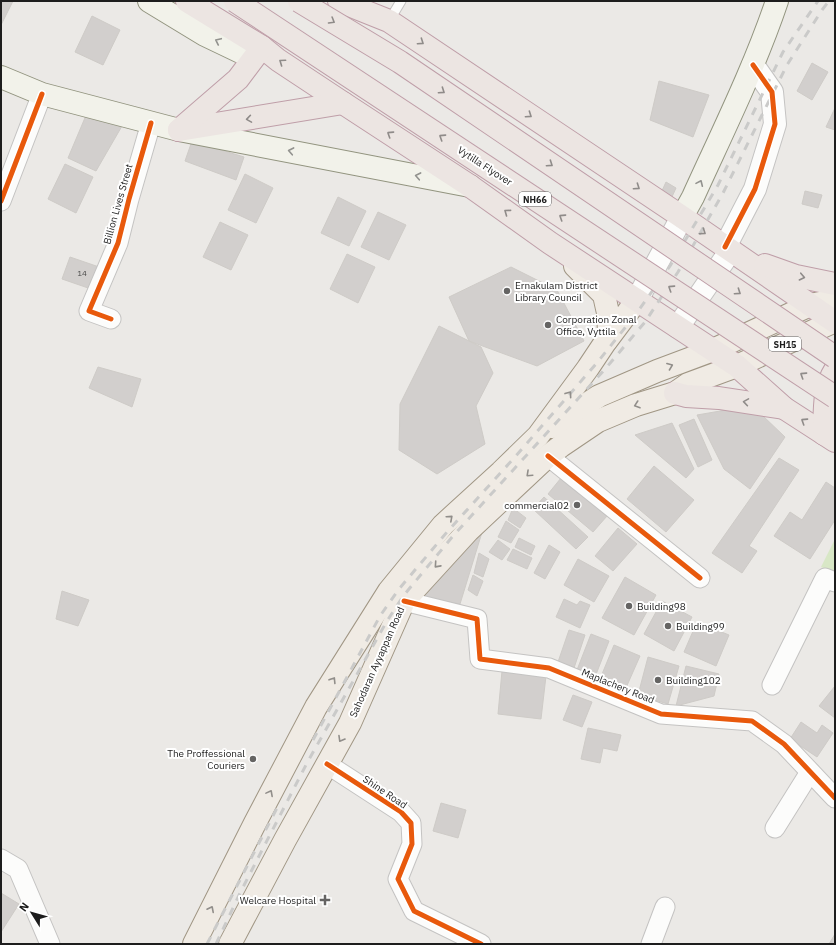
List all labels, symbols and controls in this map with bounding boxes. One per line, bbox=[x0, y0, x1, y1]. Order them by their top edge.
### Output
one-way arrow bbox=[328, 17, 335, 24]
one-way arrow bbox=[417, 37, 424, 45]
one-way arrow bbox=[214, 38, 222, 46]
one-way arrow bbox=[279, 59, 286, 67]
one-way arrow bbox=[438, 86, 445, 94]
one-way arrow bbox=[525, 110, 532, 118]
one-way arrow bbox=[246, 114, 252, 122]
one-way arrow bbox=[388, 132, 395, 139]
one-way arrow bbox=[439, 135, 446, 142]
street label: Vytilla Flyover bbox=[455, 143, 515, 189]
one-way arrow bbox=[287, 147, 294, 156]
one-way arrow bbox=[545, 159, 552, 166]
street label: Billion Lives Street bbox=[100, 162, 136, 246]
one-way arrow bbox=[415, 172, 421, 180]
one-way arrow bbox=[695, 179, 703, 187]
one-way arrow bbox=[633, 182, 640, 190]
road number: NH66 bbox=[519, 192, 551, 206]
one-way arrow bbox=[505, 210, 512, 217]
one-way arrow bbox=[559, 214, 566, 222]
one-way arrow bbox=[699, 227, 706, 234]
house number: 14 bbox=[77, 268, 87, 278]
one-way arrow bbox=[799, 272, 806, 281]
place label: Ernakulam District Library Council bbox=[515, 279, 598, 304]
one-way arrow bbox=[668, 285, 675, 293]
marker: Ernakulam District Library Council bbox=[502, 286, 512, 296]
one-way arrow bbox=[734, 287, 741, 294]
place label: Corporation Zonal Office, Vyttila bbox=[556, 313, 637, 338]
marker: Corporation Zonal Office, Vyttila bbox=[543, 320, 553, 330]
road number: SH15 bbox=[769, 337, 801, 351]
one-way arrow bbox=[667, 362, 674, 370]
one-way arrow bbox=[800, 373, 807, 380]
one-way arrow bbox=[564, 391, 571, 398]
one-way arrow bbox=[743, 398, 749, 407]
one-way arrow bbox=[634, 400, 641, 409]
one-way arrow bbox=[802, 419, 809, 426]
one-way arrow bbox=[526, 469, 534, 477]
place label: commercial02 bbox=[504, 499, 569, 512]
marker: commercial02 bbox=[572, 500, 582, 510]
one-way arrow bbox=[446, 516, 453, 523]
one-way arrow bbox=[434, 561, 441, 568]
place label: Building98 bbox=[637, 600, 686, 613]
marker: Building98 bbox=[624, 601, 634, 611]
street label: Sahodaran Ayyappan Road bbox=[347, 605, 407, 719]
place label: Building99 bbox=[676, 620, 725, 633]
marker: Building99 bbox=[663, 621, 673, 631]
street label: Maplachery Road bbox=[580, 665, 656, 707]
place label: Building102 bbox=[666, 674, 721, 687]
marker: Building102 bbox=[653, 675, 663, 685]
one-way arrow bbox=[328, 677, 336, 684]
one-way arrow bbox=[339, 735, 346, 742]
place label: The Proffessional Couriers bbox=[167, 747, 245, 772]
marker: The Proffessional Couriers bbox=[248, 754, 258, 764]
street label: Shine Road bbox=[360, 772, 410, 812]
one-way arrow bbox=[266, 790, 273, 798]
north arrow bbox=[12, 893, 52, 933]
place label: Welcare Hospital bbox=[240, 894, 316, 907]
marker: Welcare Hospital bbox=[319, 894, 331, 906]
text: N bbox=[16, 900, 32, 914]
one-way arrow bbox=[206, 906, 214, 913]

